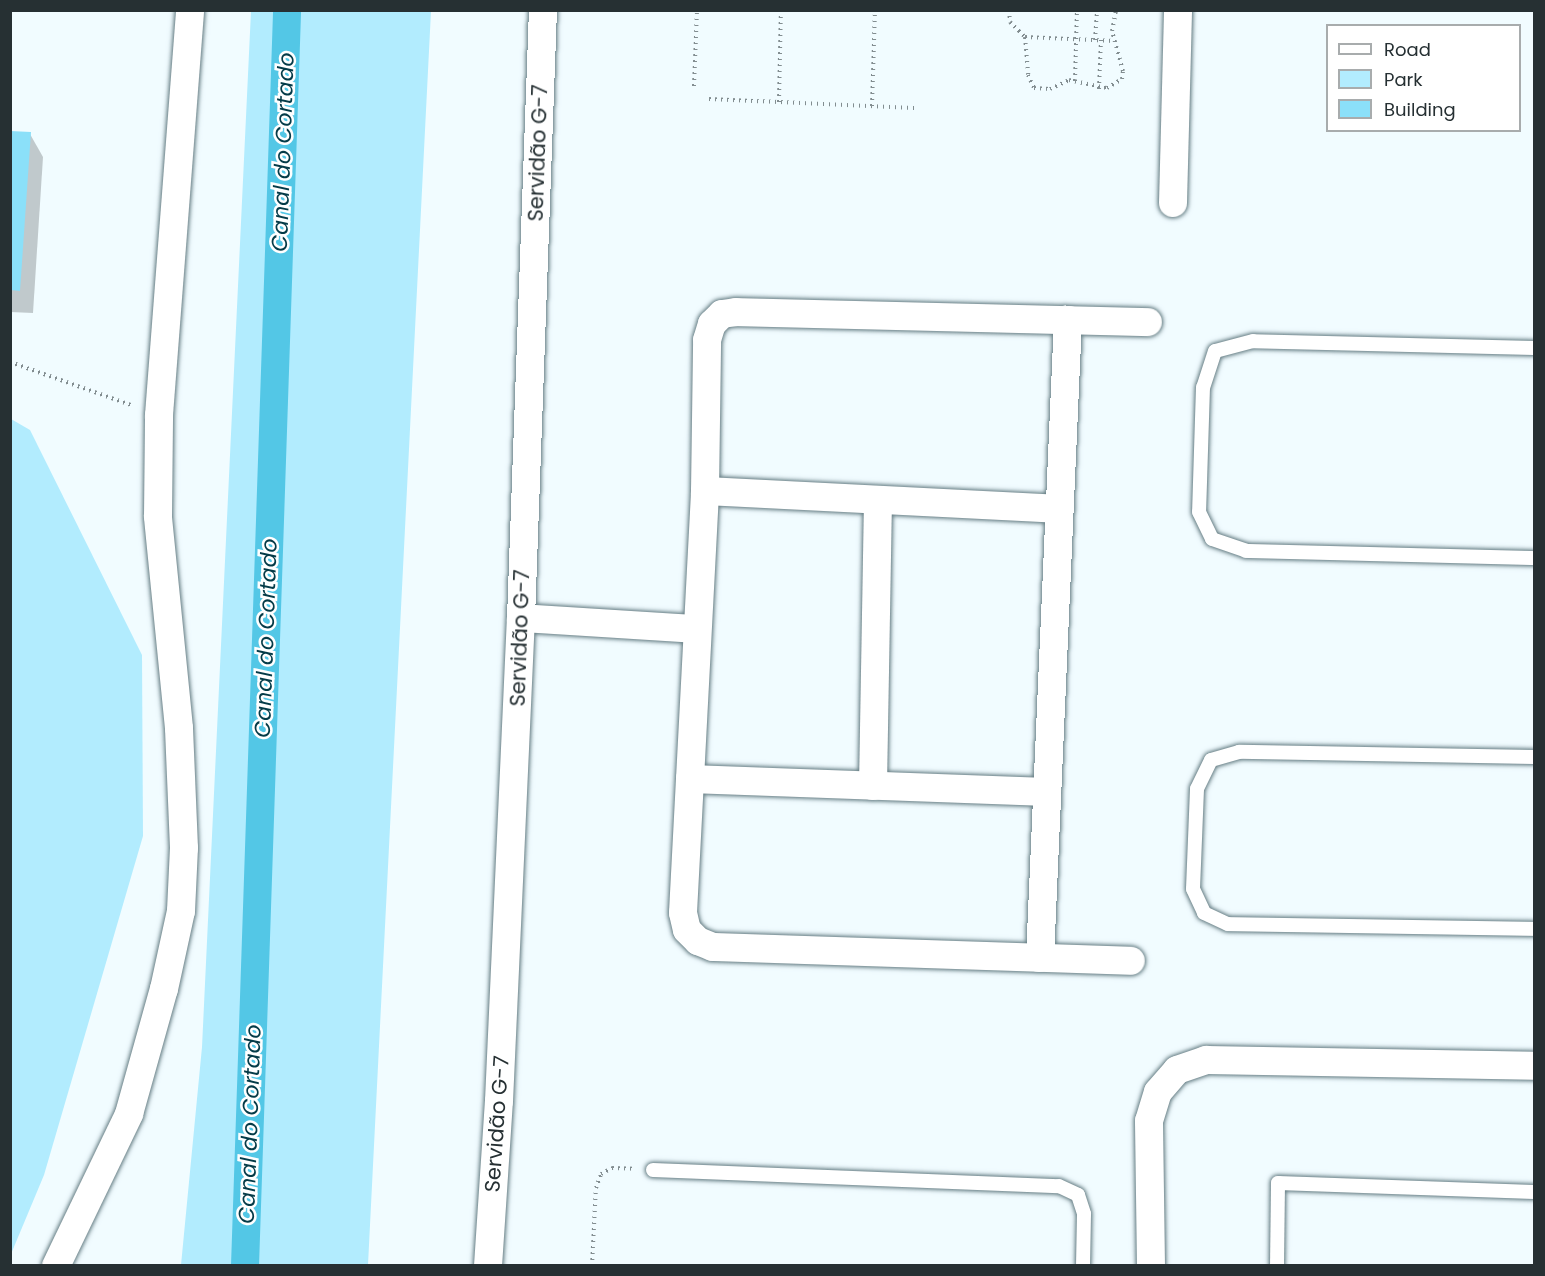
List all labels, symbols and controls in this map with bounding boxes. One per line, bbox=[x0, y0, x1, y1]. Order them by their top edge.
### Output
legend bbox=[1326, 24, 1521, 132]
text: Road bbox=[1384, 37, 1431, 62]
water label: Canal do Cortado bbox=[266, 52, 300, 252]
text: Park bbox=[1384, 67, 1423, 92]
street label: Servidão G-7 bbox=[523, 84, 553, 222]
text: Building bbox=[1384, 97, 1456, 122]
water label: Canal do Cortado bbox=[249, 538, 283, 738]
street label: Servidão G-7 bbox=[505, 569, 535, 707]
water label: Canal do Cortado bbox=[233, 1024, 267, 1224]
street label: Servidão G-7 bbox=[480, 1055, 514, 1193]

